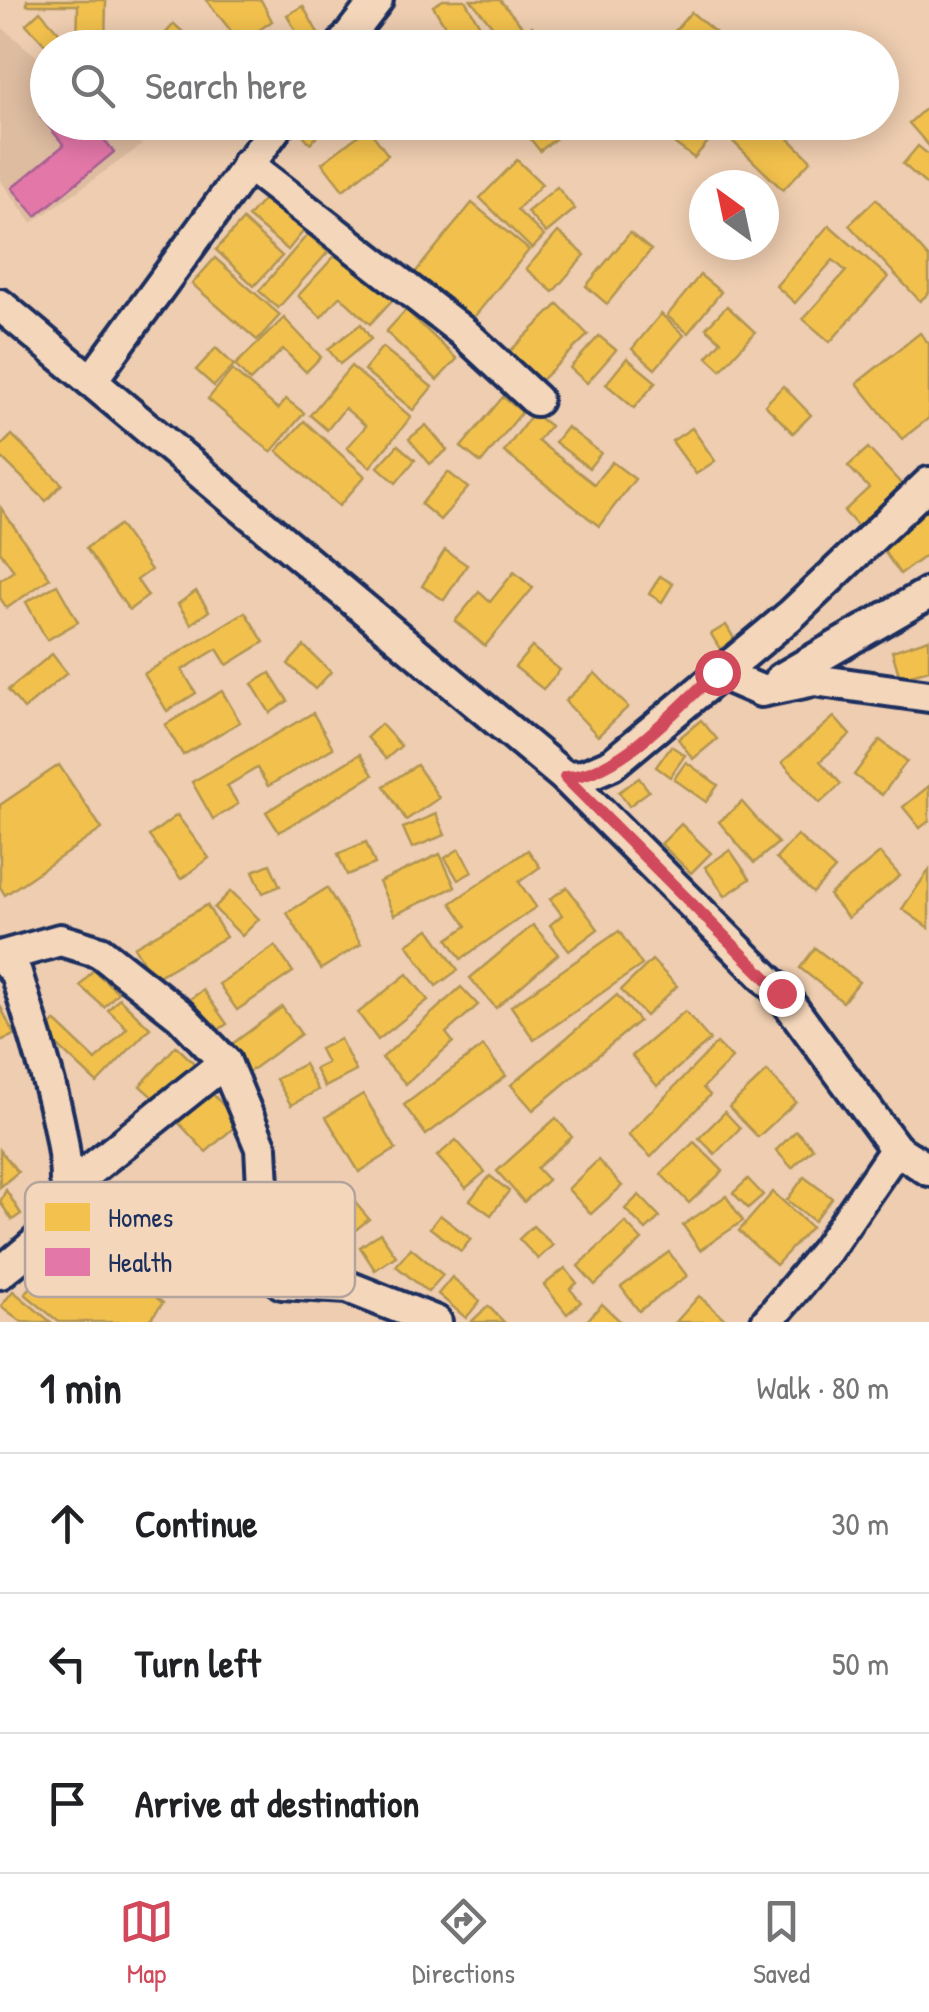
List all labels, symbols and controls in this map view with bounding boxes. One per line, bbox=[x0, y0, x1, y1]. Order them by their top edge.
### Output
search box bbox=[30, 30, 899, 140]
icon: search bbox=[65, 58, 120, 113]
text: Search here bbox=[145, 59, 307, 111]
north arrow bbox=[689, 170, 779, 260]
route start bbox=[695, 650, 741, 696]
route end bbox=[759, 971, 805, 1017]
legend bbox=[25, 1182, 355, 1297]
text: Homes bbox=[108, 1198, 173, 1236]
text: Health bbox=[108, 1243, 172, 1281]
text: 1 min bbox=[40, 1359, 122, 1416]
text: Walk · 80 m bbox=[757, 1366, 889, 1409]
icon: ahead bbox=[40, 1496, 95, 1551]
text: Continue bbox=[135, 1497, 257, 1549]
text: 30 m bbox=[831, 1502, 889, 1545]
icon: left bbox=[40, 1636, 95, 1691]
text: Turn left bbox=[135, 1637, 260, 1689]
text: 50 m bbox=[832, 1642, 889, 1685]
icon: arrive bbox=[40, 1776, 95, 1831]
text: Arrive at destination bbox=[135, 1777, 419, 1829]
tab: Map bbox=[119, 1894, 174, 1992]
tab: Directions bbox=[412, 1894, 515, 1992]
tab: Saved bbox=[753, 1894, 810, 1992]

